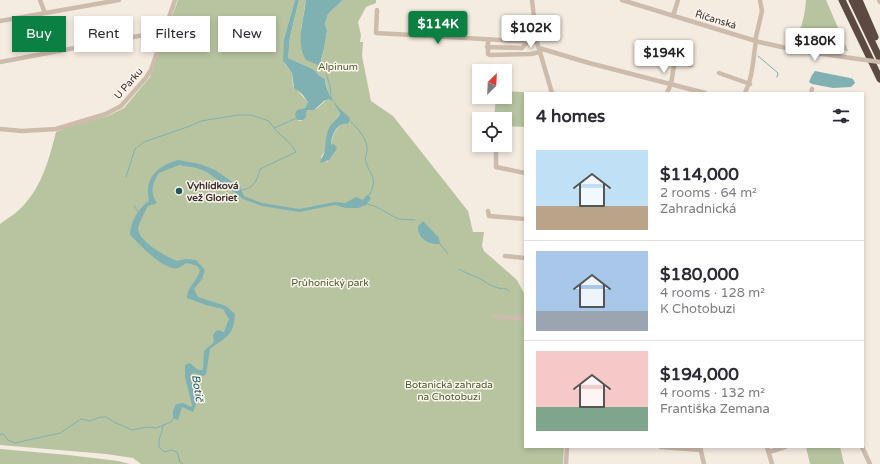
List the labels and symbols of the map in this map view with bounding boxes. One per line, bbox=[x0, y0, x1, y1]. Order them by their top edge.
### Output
street label: Říčanská bbox=[694, 8, 738, 32]
pin: $114K bbox=[410, 11, 466, 45]
pin: $102K bbox=[503, 15, 559, 49]
pin: $180K bbox=[787, 28, 843, 62]
pin: $194K bbox=[636, 40, 692, 74]
park label: Alpinum bbox=[318, 61, 358, 73]
north arrow bbox=[472, 64, 512, 104]
street label: U Parku bbox=[112, 66, 146, 102]
place label: Vyhlídková vež Gloriet bbox=[187, 180, 239, 204]
marker: Vyhlídková vež Gloriet bbox=[174, 186, 184, 196]
park label: Průhonický park bbox=[291, 277, 369, 289]
water label: Botič bbox=[189, 374, 206, 404]
park label: Botanická zahrada na Chotobuzi bbox=[405, 379, 493, 403]

